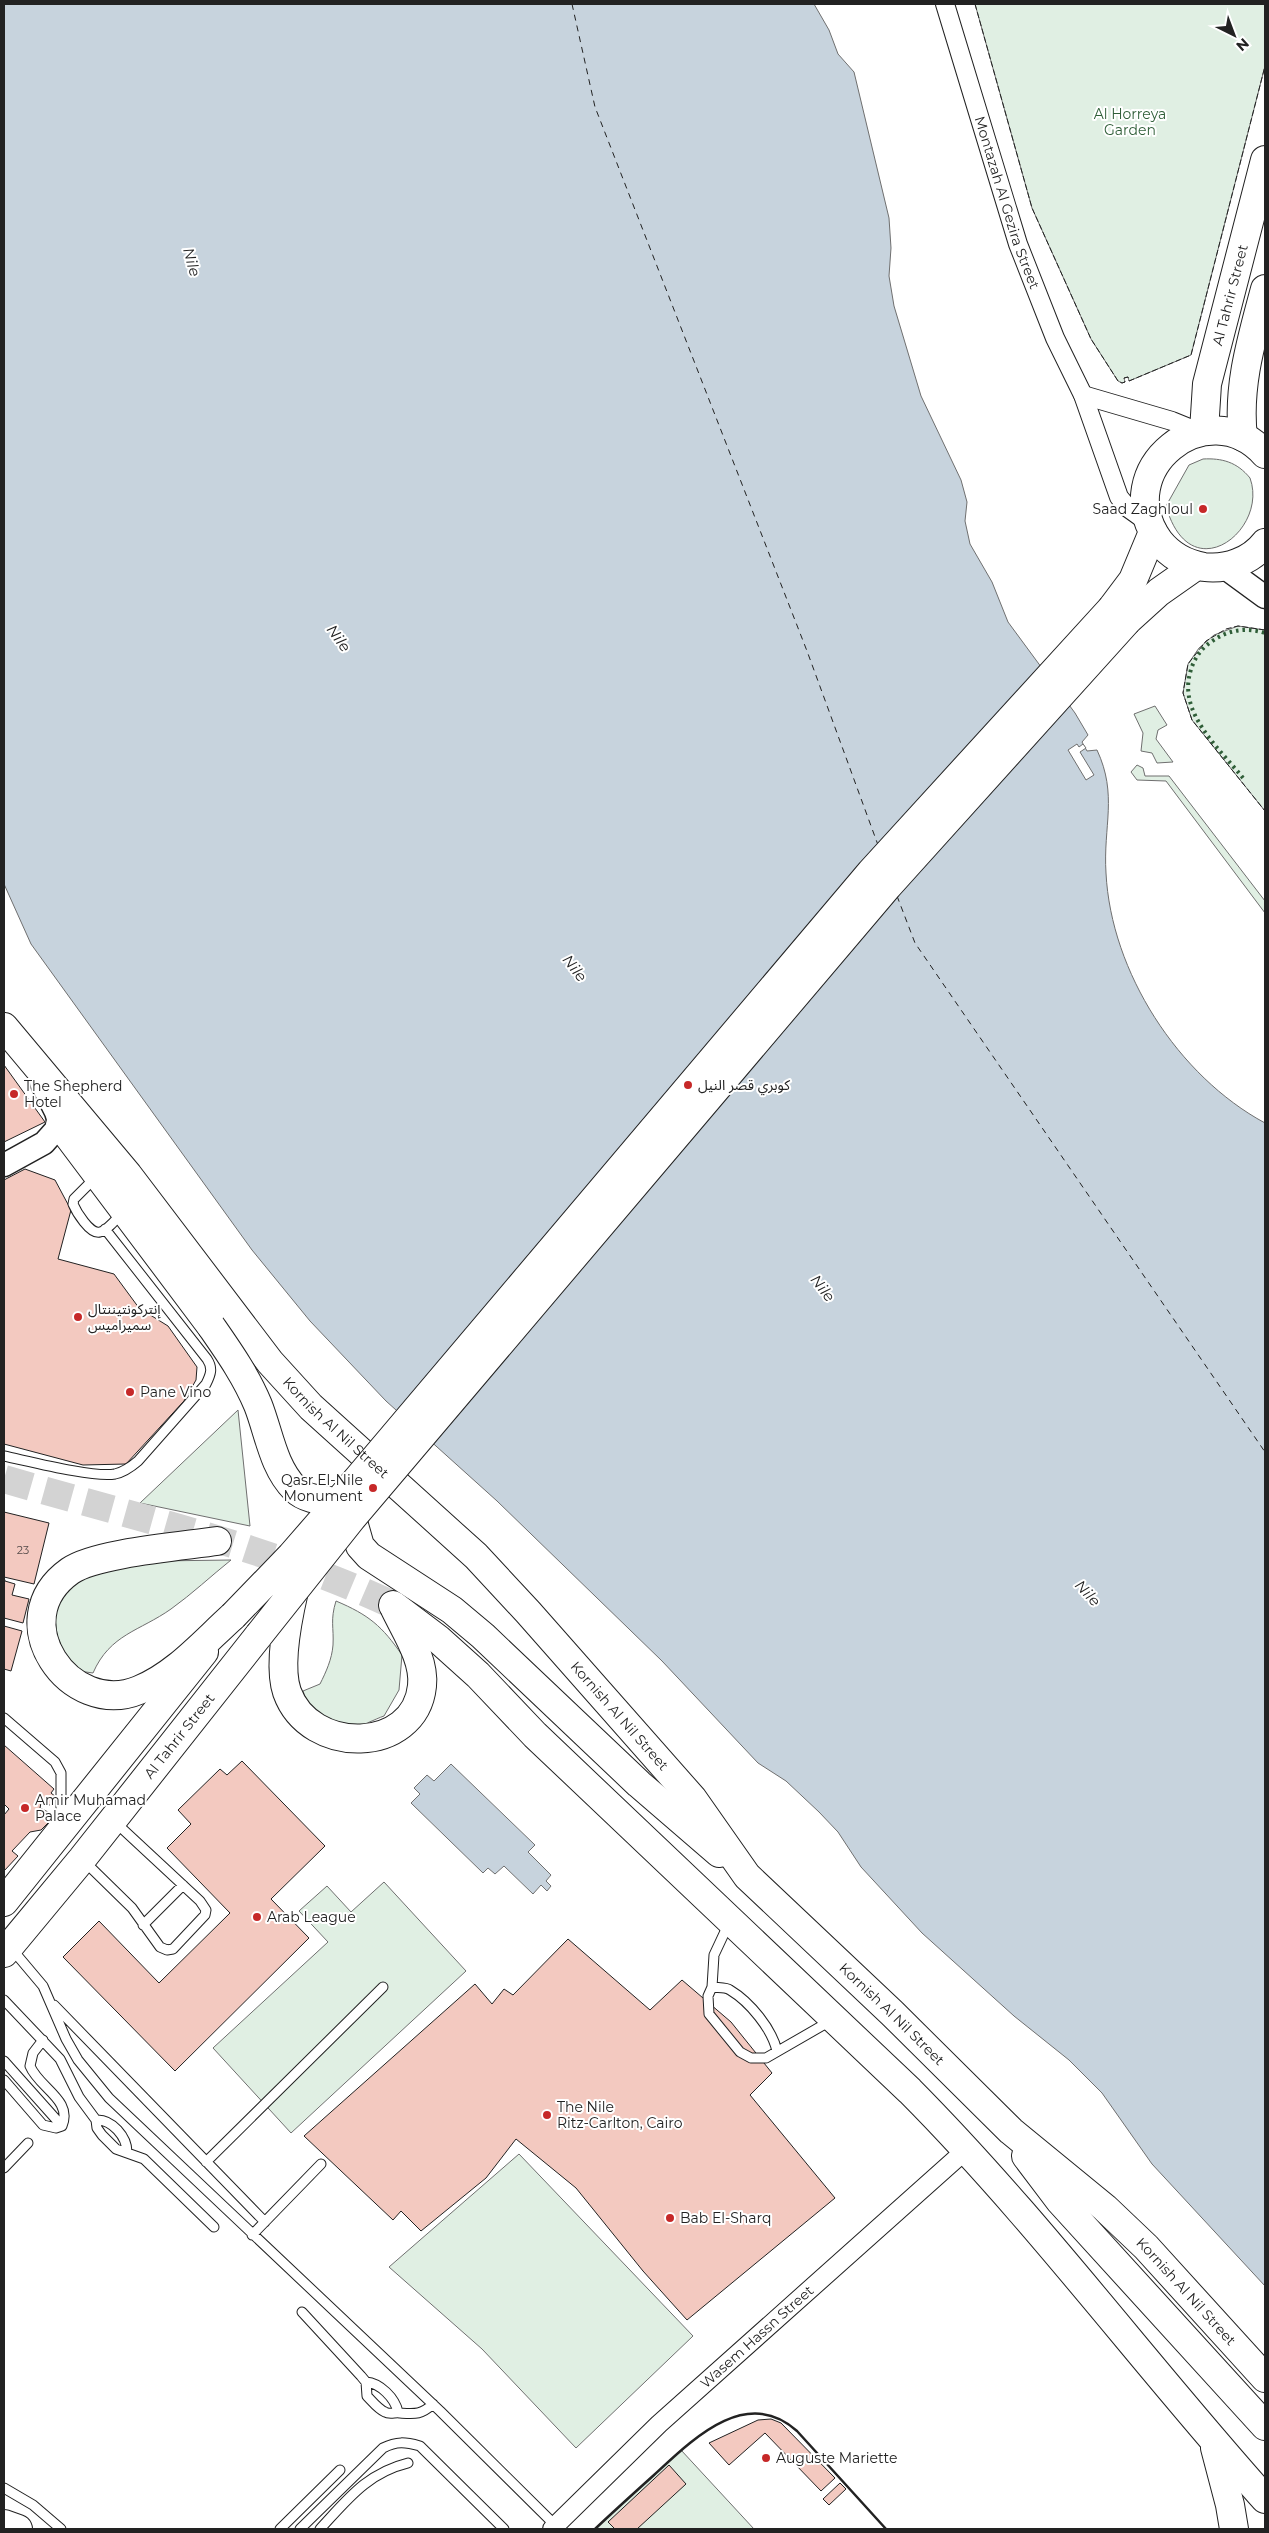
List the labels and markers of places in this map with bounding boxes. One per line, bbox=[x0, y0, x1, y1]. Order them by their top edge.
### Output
place label: Saad Zaghloul bbox=[1093, 500, 1193, 518]
marker: Saad Zaghloul bbox=[1197, 503, 1209, 515]
place label: كوبري قصر النيل bbox=[698, 1076, 790, 1096]
place label: The Shepherd Hotel bbox=[24, 1077, 123, 1111]
marker: كوبري قصر النيل bbox=[682, 1079, 694, 1091]
marker: The Shepherd Hotel bbox=[8, 1088, 20, 1100]
place label: إنتركونتيننتال سميراميس bbox=[88, 1300, 162, 1334]
marker: إنتركونتيننتال سميراميس bbox=[72, 1311, 84, 1323]
place label: Pane Vino bbox=[140, 1383, 211, 1401]
marker: Pane Vino bbox=[124, 1386, 136, 1398]
place label: Qasr El-Nile Monument bbox=[281, 1471, 363, 1505]
marker: Qasr El-Nile Monument bbox=[367, 1482, 379, 1494]
place label: Amir Muhamad Palace bbox=[35, 1791, 146, 1825]
marker: Amir Muhamad Palace bbox=[19, 1802, 31, 1814]
place label: Arab League bbox=[267, 1908, 356, 1926]
marker: Arab League bbox=[251, 1911, 263, 1923]
place label: The Nile Ritz-Carlton, Cairo bbox=[557, 2098, 683, 2132]
marker: The Nile Ritz-Carlton, Cairo bbox=[541, 2109, 553, 2121]
place label: Bab El-Sharq bbox=[680, 2209, 771, 2227]
marker: Bab El-Sharq bbox=[664, 2212, 676, 2224]
place label: Auguste Mariette bbox=[776, 2449, 897, 2467]
marker: Auguste Mariette bbox=[760, 2452, 772, 2464]

